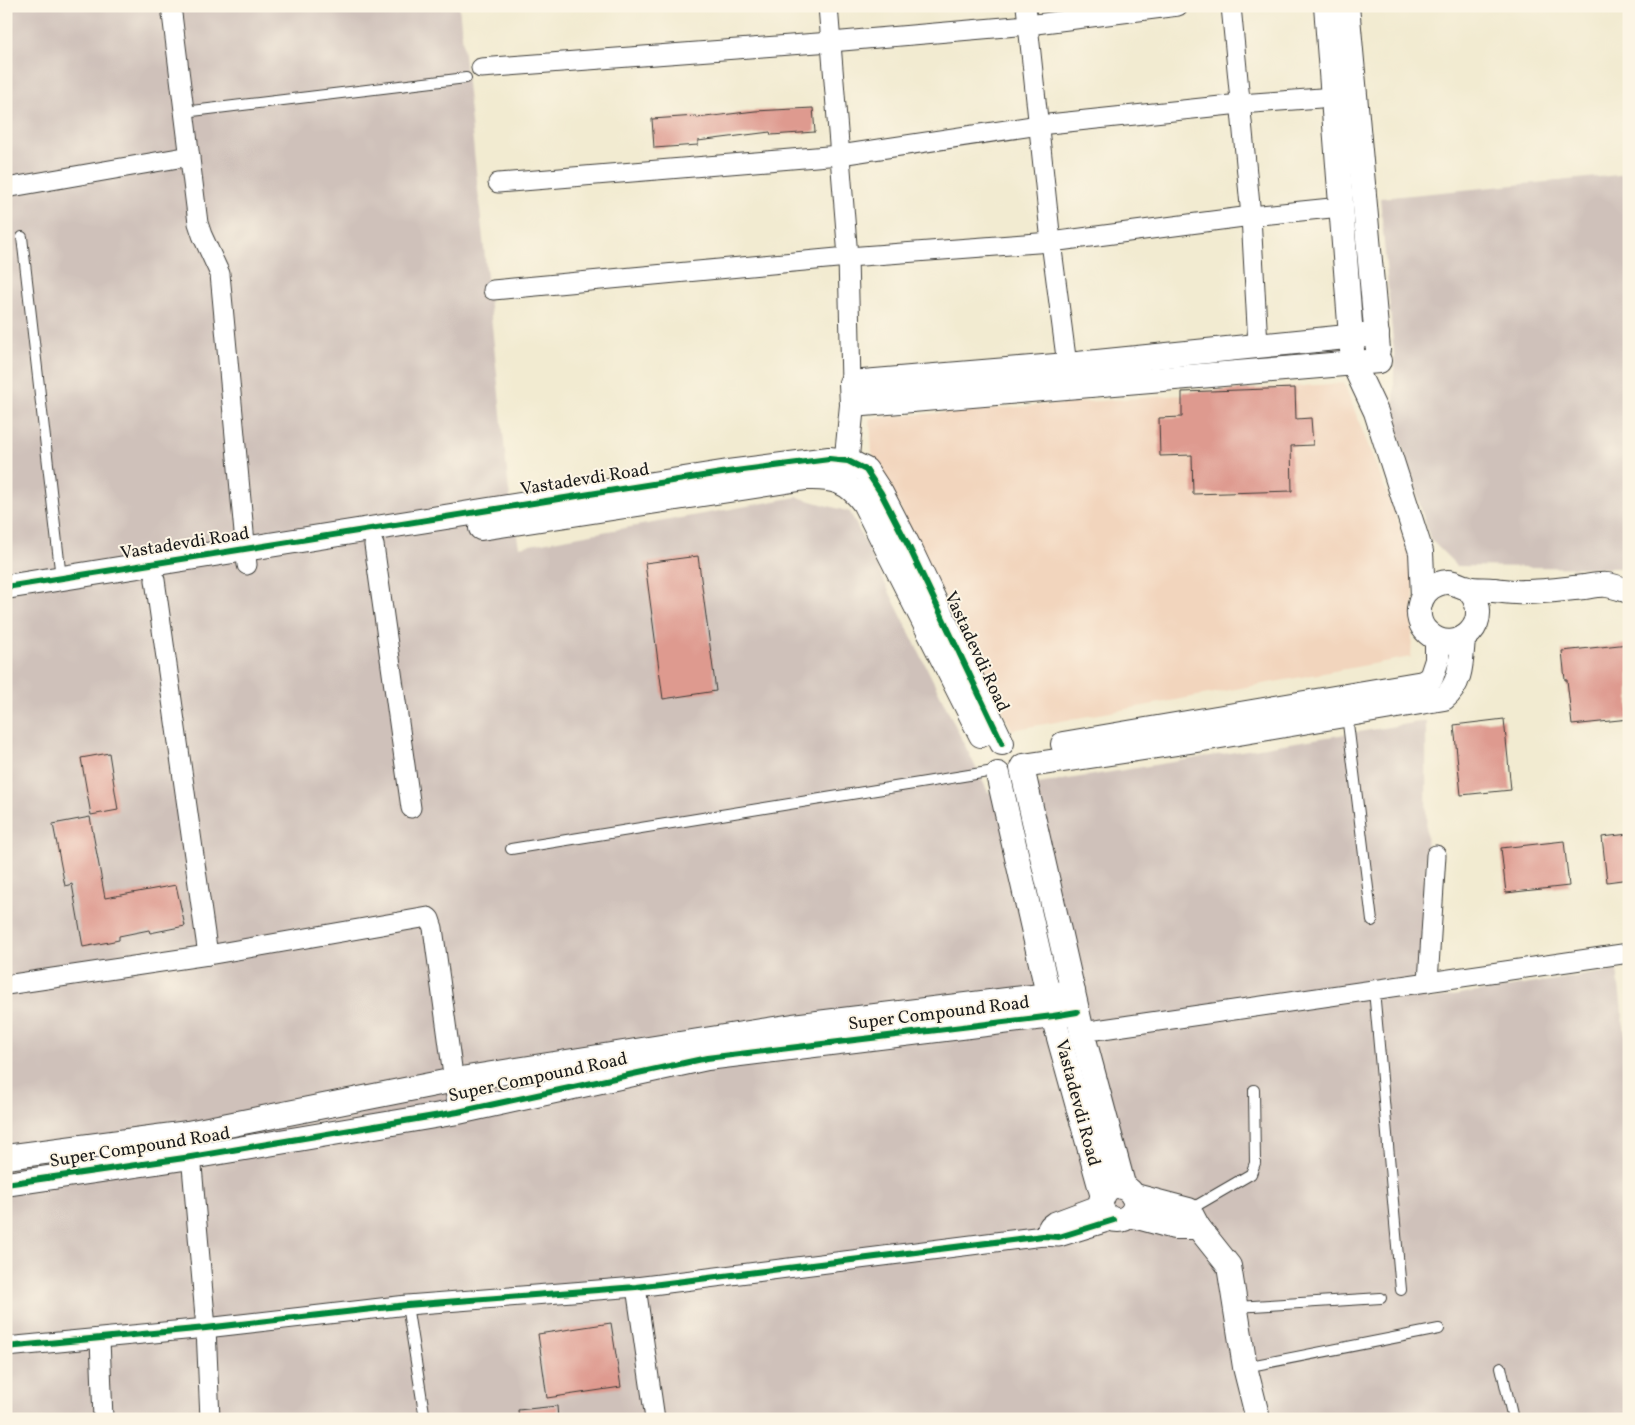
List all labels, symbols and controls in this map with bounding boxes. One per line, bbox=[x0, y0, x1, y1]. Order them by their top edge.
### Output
street label: Vastadevdi Road bbox=[519, 457, 651, 503]
street label: Vastadevdi Road bbox=[119, 521, 251, 567]
street label: Vastadevdi Road bbox=[937, 588, 1015, 716]
street label: Super Compound Road bbox=[847, 990, 1031, 1038]
street label: Vastadevdi Road bbox=[1048, 1037, 1106, 1169]
street label: Super Compound Road bbox=[446, 1047, 630, 1109]
street label: Super Compound Road bbox=[48, 1121, 232, 1175]

